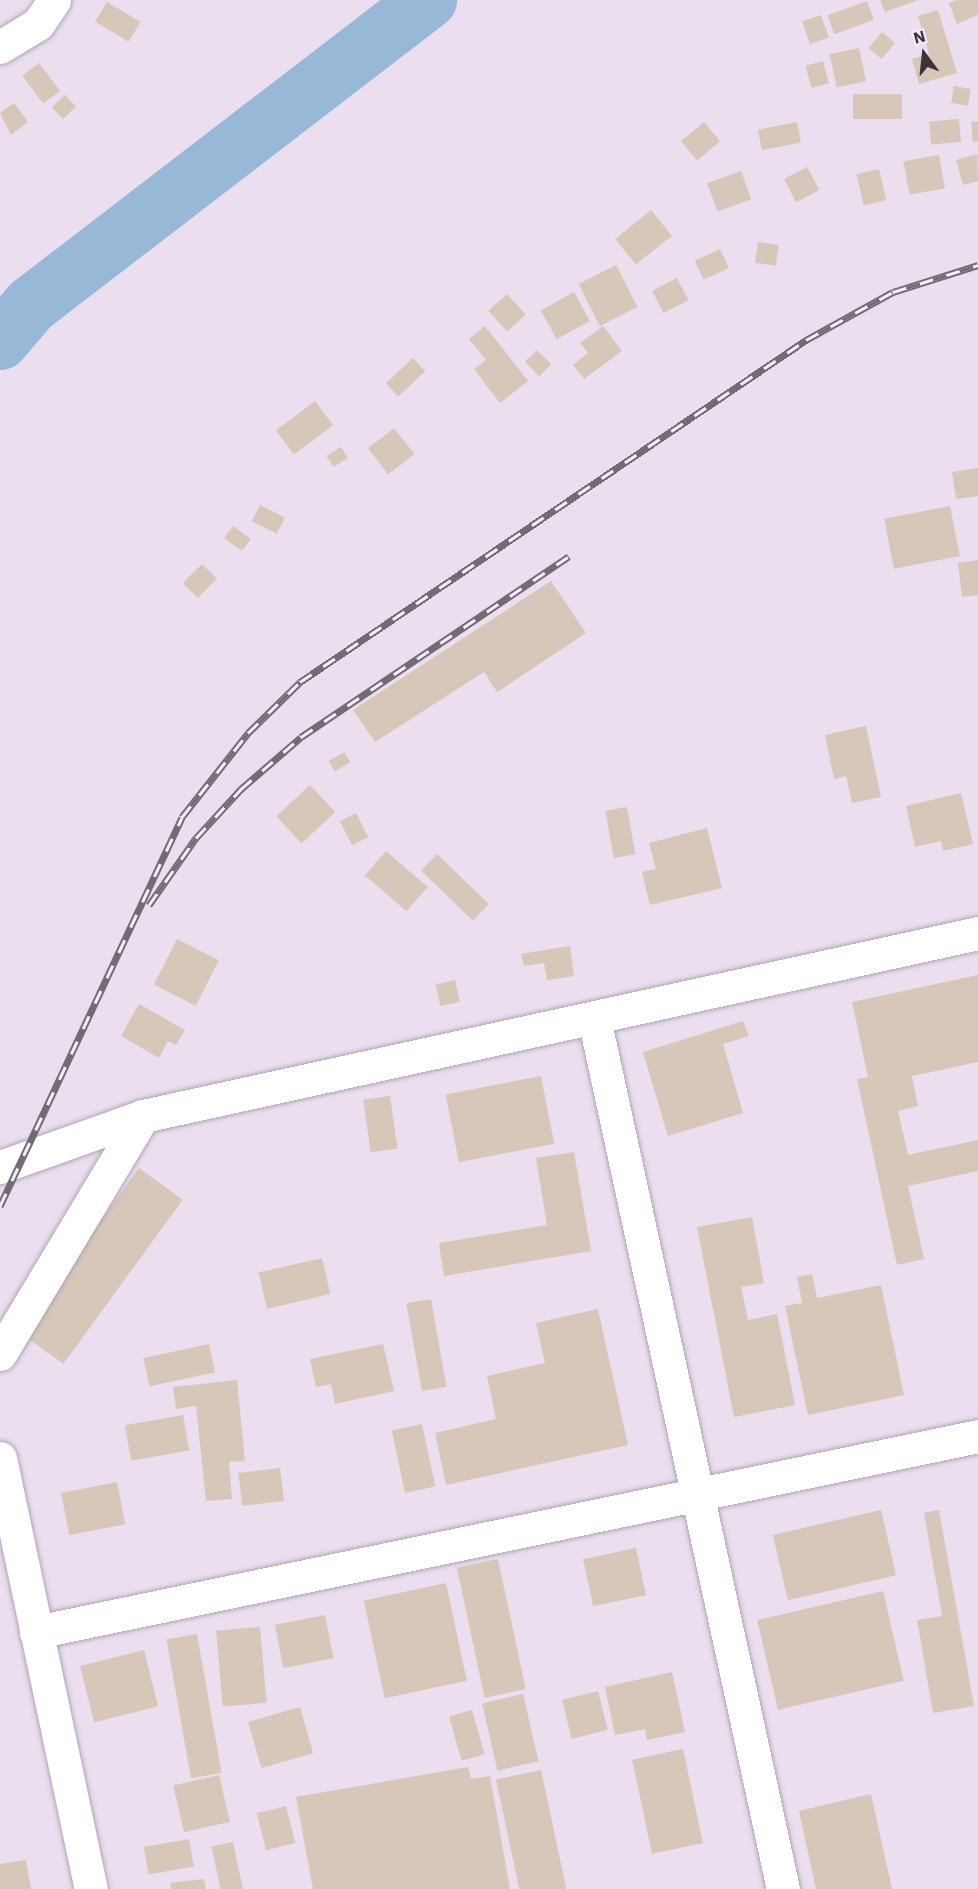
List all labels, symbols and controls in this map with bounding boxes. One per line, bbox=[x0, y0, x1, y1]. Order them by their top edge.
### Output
north arrow bbox=[894, 24, 954, 84]
text: N bbox=[911, 25, 928, 48]

